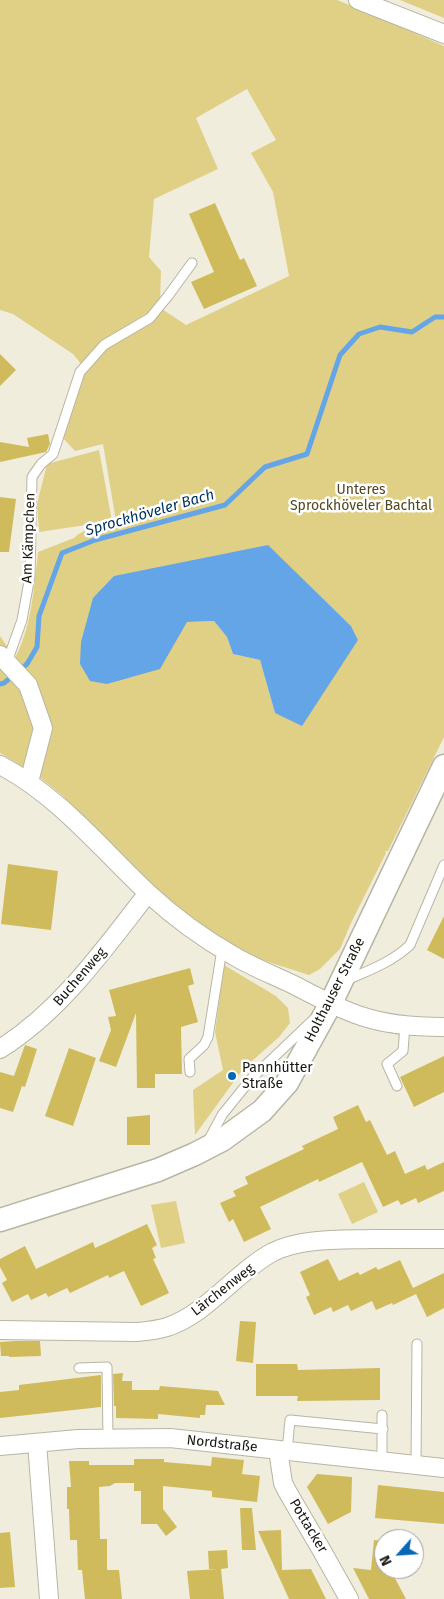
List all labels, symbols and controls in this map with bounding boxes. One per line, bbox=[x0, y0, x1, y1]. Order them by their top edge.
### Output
park label: Unteres Sprockhöveler Bachtal bbox=[290, 482, 432, 514]
water label: Sprockhöveler Bach bbox=[83, 486, 217, 540]
street label: Am Kämpchen bbox=[19, 492, 39, 584]
street label: Holthauser Straße bbox=[301, 935, 369, 1045]
street label: Buchenweg bbox=[50, 944, 110, 1010]
place label: Pannhütter Straße bbox=[242, 1060, 313, 1092]
marker: Pannhütter Straße bbox=[226, 1070, 238, 1082]
street label: Lärchenweg bbox=[188, 1260, 258, 1320]
street label: Nordstraße bbox=[186, 1432, 258, 1456]
street label: Pottacker bbox=[285, 1496, 331, 1556]
north arrow bbox=[374, 1529, 424, 1579]
text: N bbox=[376, 1552, 396, 1568]

